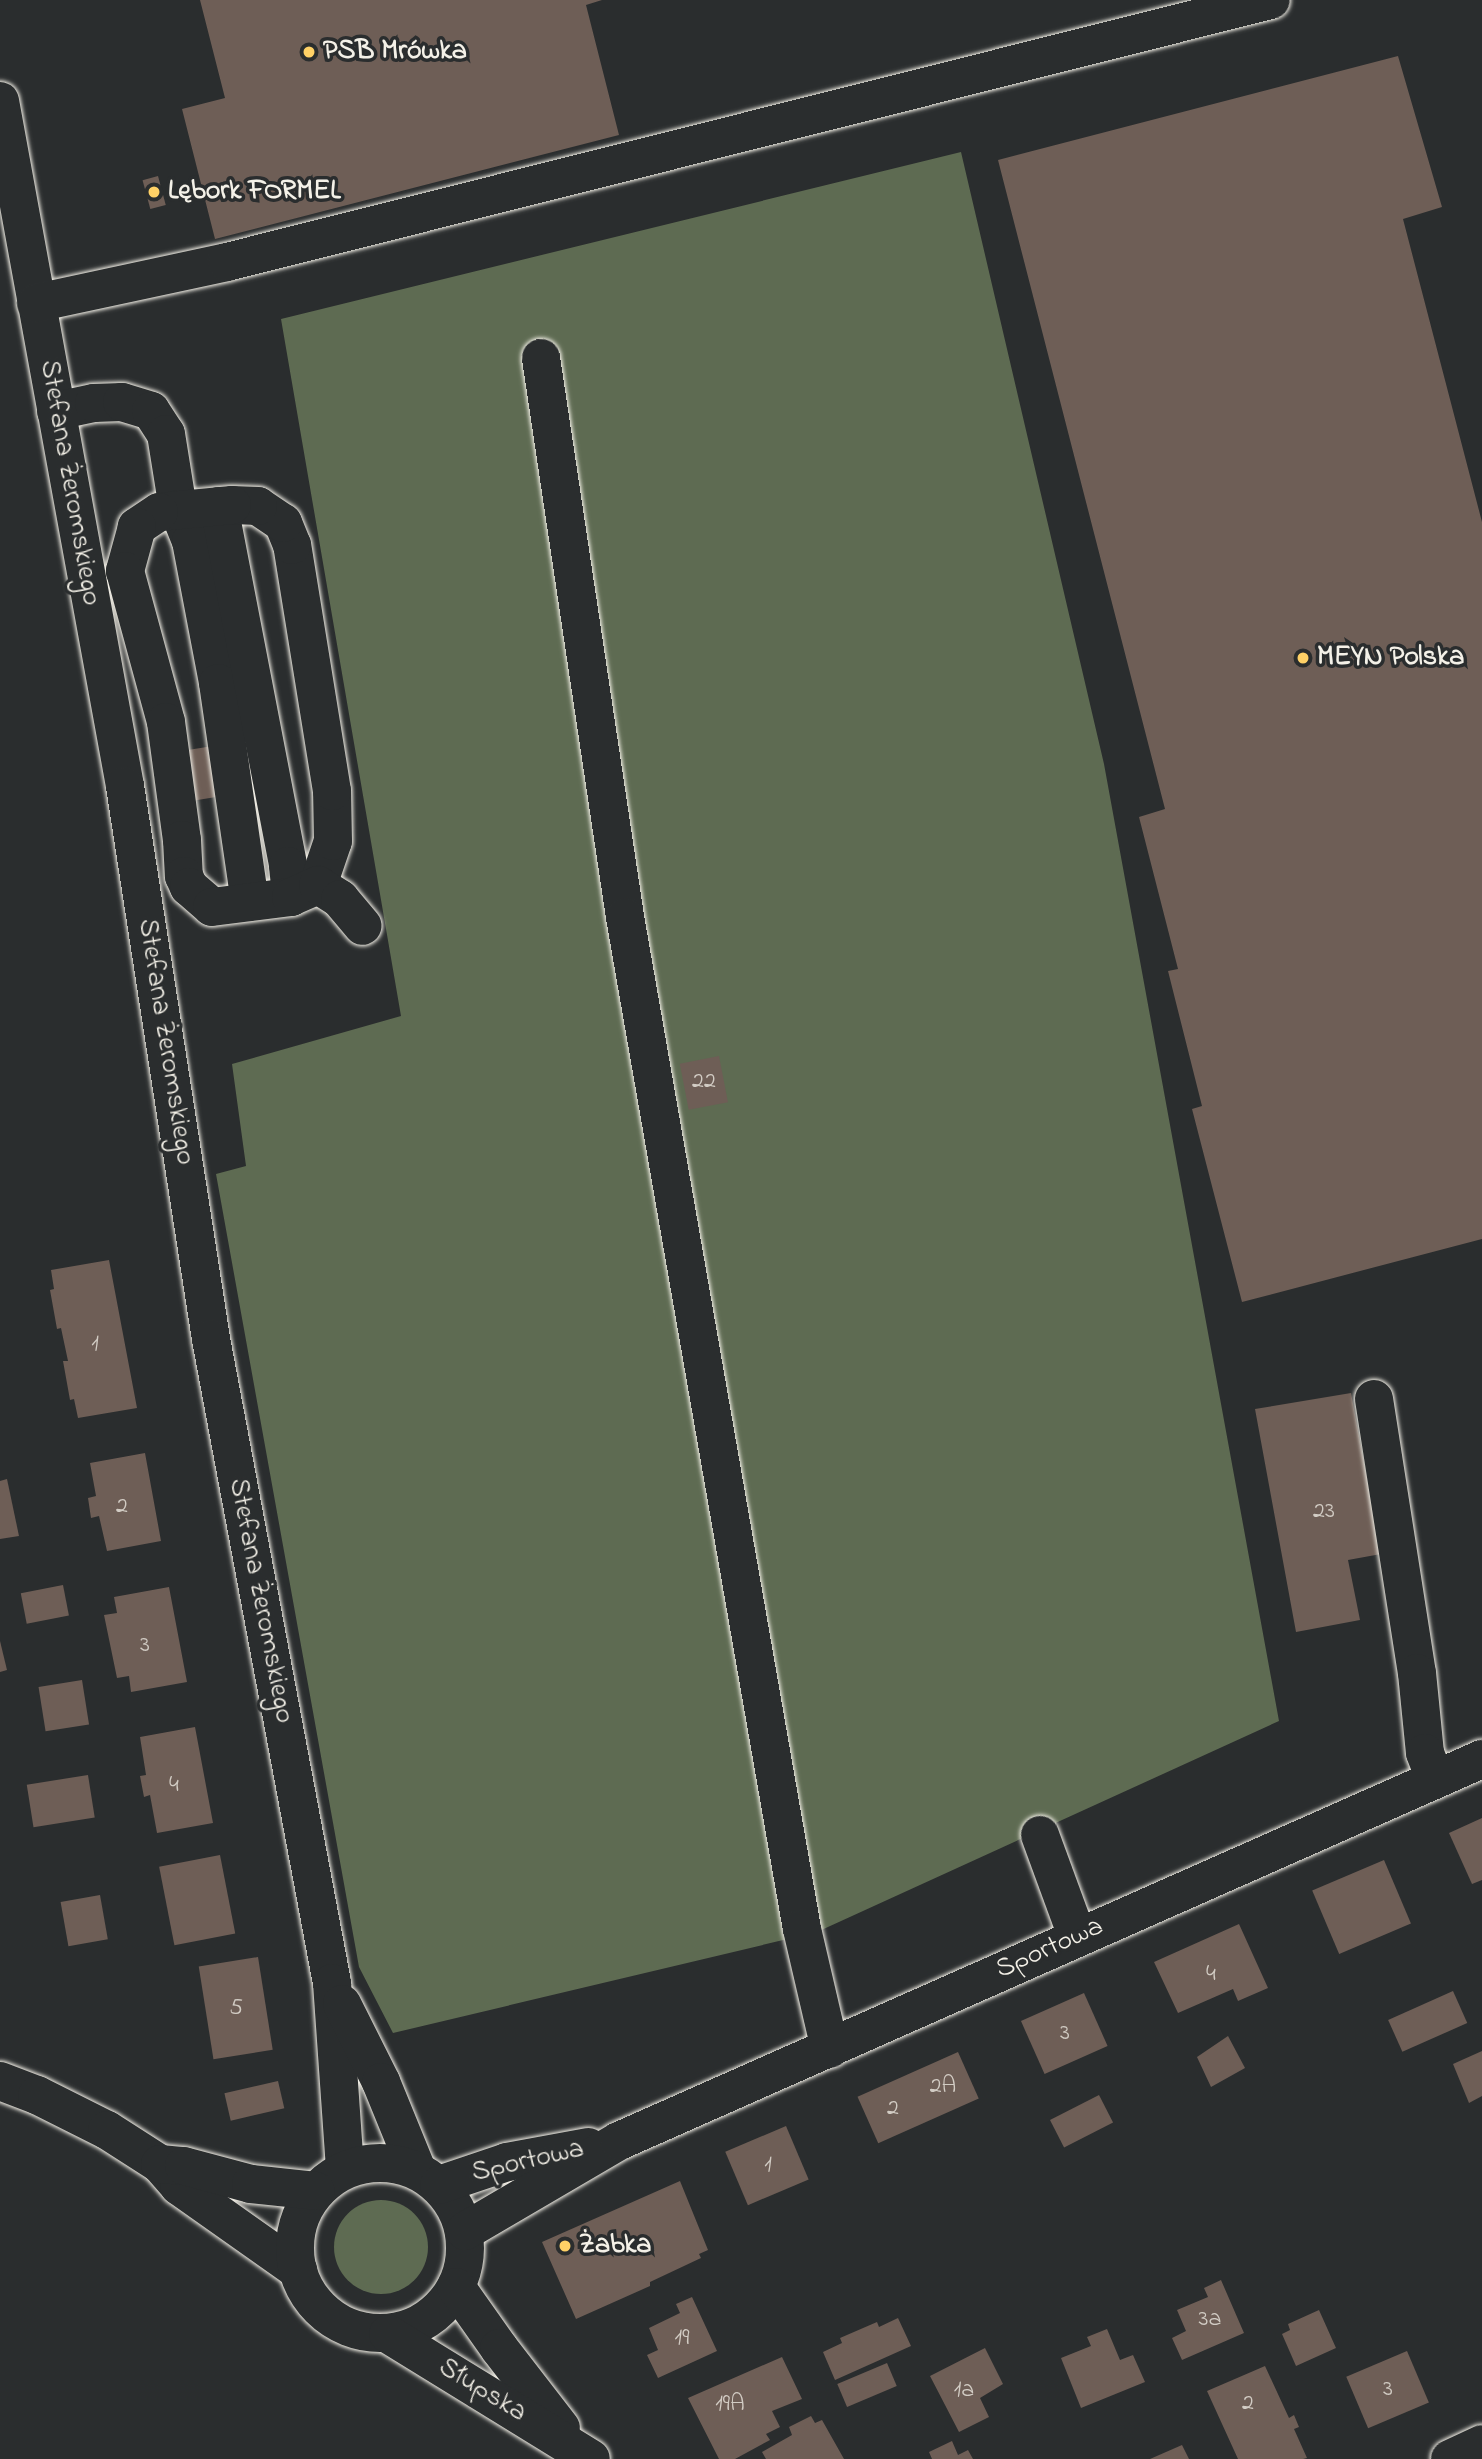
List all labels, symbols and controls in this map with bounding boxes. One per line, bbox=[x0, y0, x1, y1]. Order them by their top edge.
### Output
place label: PSB Mrówka bbox=[323, 35, 467, 69]
marker: PSB Mrówka bbox=[301, 44, 317, 60]
place label: Lębork FORMEL bbox=[168, 175, 341, 209]
marker: Lębork FORMEL bbox=[146, 184, 162, 200]
street label: Stefana Żeromskiego bbox=[31, 358, 107, 608]
place label: MEYN Polska bbox=[1317, 641, 1464, 675]
marker: MEYN Polska bbox=[1295, 650, 1311, 666]
street label: Stefana Żeromskiego bbox=[129, 917, 201, 1167]
house number: 22 bbox=[692, 1068, 716, 1096]
house number: 1 bbox=[91, 1331, 99, 1359]
street label: Stefana Żeromskiego bbox=[220, 1476, 300, 1726]
house number: 2 bbox=[116, 1493, 128, 1521]
house number: 23 bbox=[1313, 1498, 1335, 1526]
house number: 3 bbox=[140, 1632, 150, 1660]
house number: 4 bbox=[169, 1772, 179, 1800]
street label: Sportowa bbox=[991, 1910, 1109, 1988]
house number: 4 bbox=[1206, 1961, 1216, 1989]
house number: 5 bbox=[229, 1995, 243, 2023]
house number: 3 bbox=[1060, 2020, 1070, 2048]
house number: 2A bbox=[930, 2073, 956, 2101]
house number: 2 bbox=[887, 2095, 899, 2123]
street label: Sportowa bbox=[469, 2133, 587, 2191]
house number: 1 bbox=[764, 2152, 772, 2180]
place label: Żabka bbox=[579, 2229, 651, 2263]
marker: Żabka bbox=[557, 2238, 573, 2254]
house number: 3a bbox=[1199, 2306, 1221, 2334]
house number: 19 bbox=[675, 2325, 689, 2353]
street label: Słupska bbox=[432, 2352, 532, 2430]
house number: 3 bbox=[1383, 2376, 1393, 2404]
house number: 1a bbox=[954, 2377, 974, 2405]
house number: 2 bbox=[1242, 2390, 1254, 2418]
house number: 19A bbox=[715, 2391, 745, 2419]

